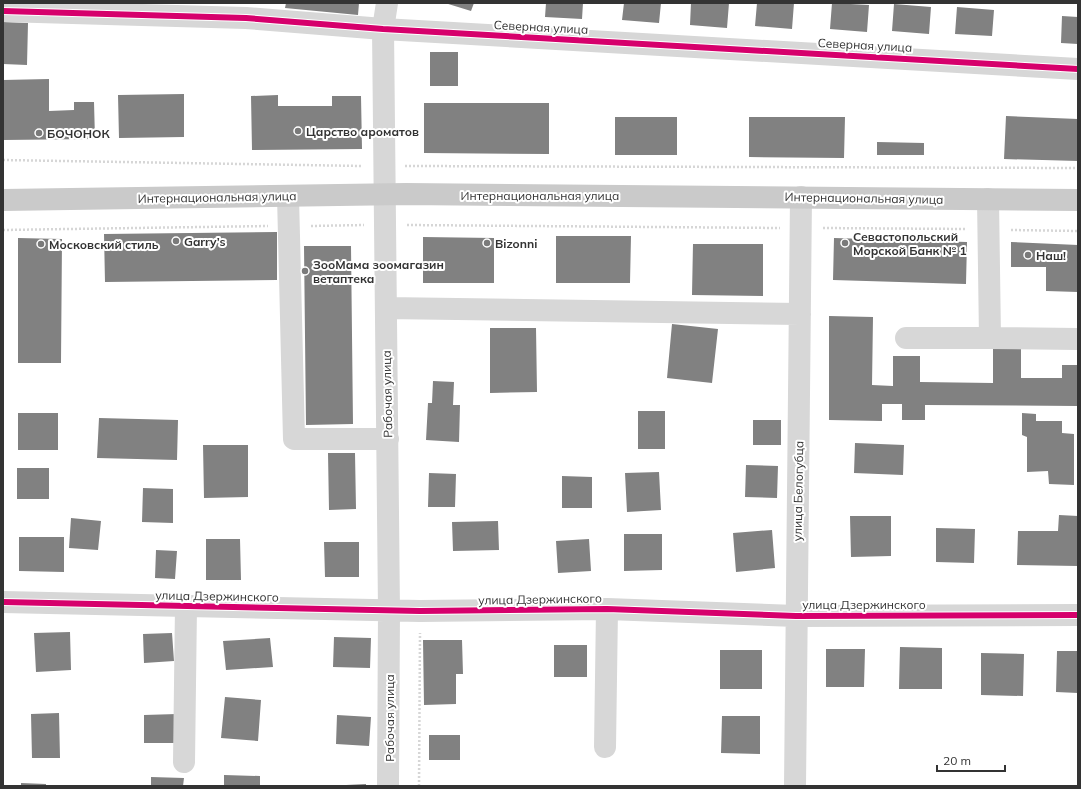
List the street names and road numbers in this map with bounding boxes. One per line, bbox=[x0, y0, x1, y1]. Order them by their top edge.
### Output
street label: Северная улица bbox=[493, 17, 589, 37]
street label: Северная улица bbox=[817, 35, 913, 55]
street label: Интернациональная улица bbox=[137, 188, 297, 206]
street label: Интернациональная улица bbox=[461, 188, 619, 203]
street label: Интернациональная улица bbox=[784, 189, 944, 207]
street label: Рабочая улица bbox=[379, 350, 395, 438]
street label: улица Белогубца bbox=[790, 441, 806, 541]
street label: улица Дзержинского bbox=[155, 587, 279, 605]
street label: улица Дзержинского bbox=[478, 590, 602, 608]
street label: улица Дзержинского bbox=[802, 597, 926, 612]
street label: Рабочая улица bbox=[382, 674, 397, 762]

